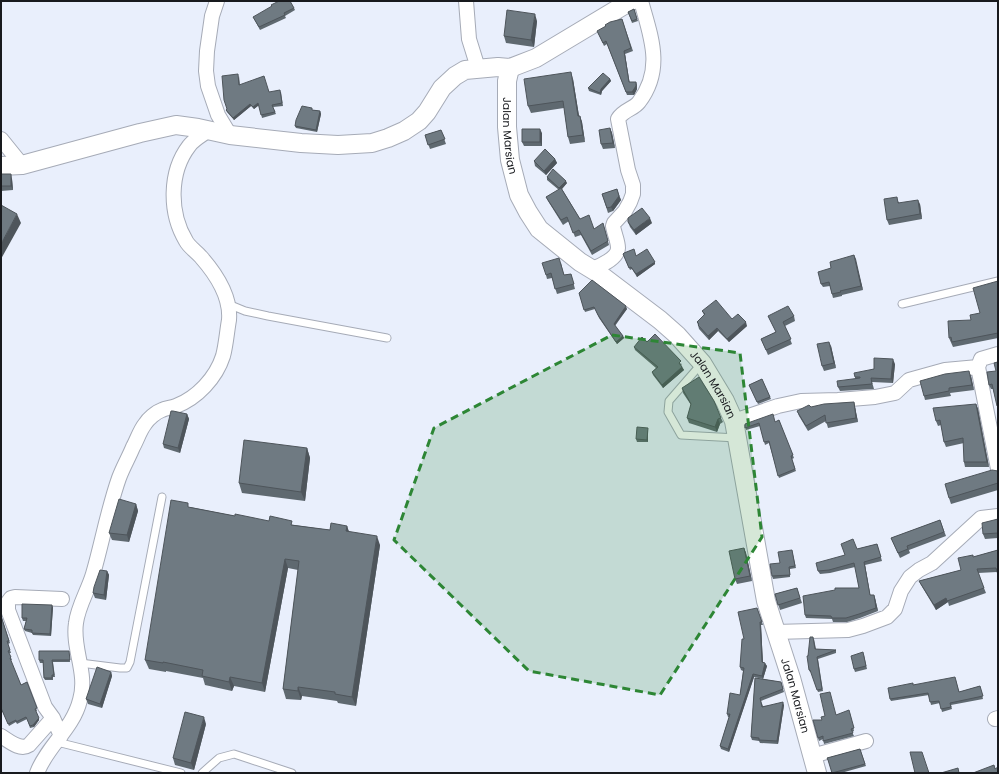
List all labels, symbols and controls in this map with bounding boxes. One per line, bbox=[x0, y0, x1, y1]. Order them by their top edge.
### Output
street label: Jalan Marsian bbox=[499, 97, 521, 176]
street label: Jalan Marsian bbox=[686, 347, 740, 421]
street label: Jalan Marsian bbox=[777, 656, 814, 735]

